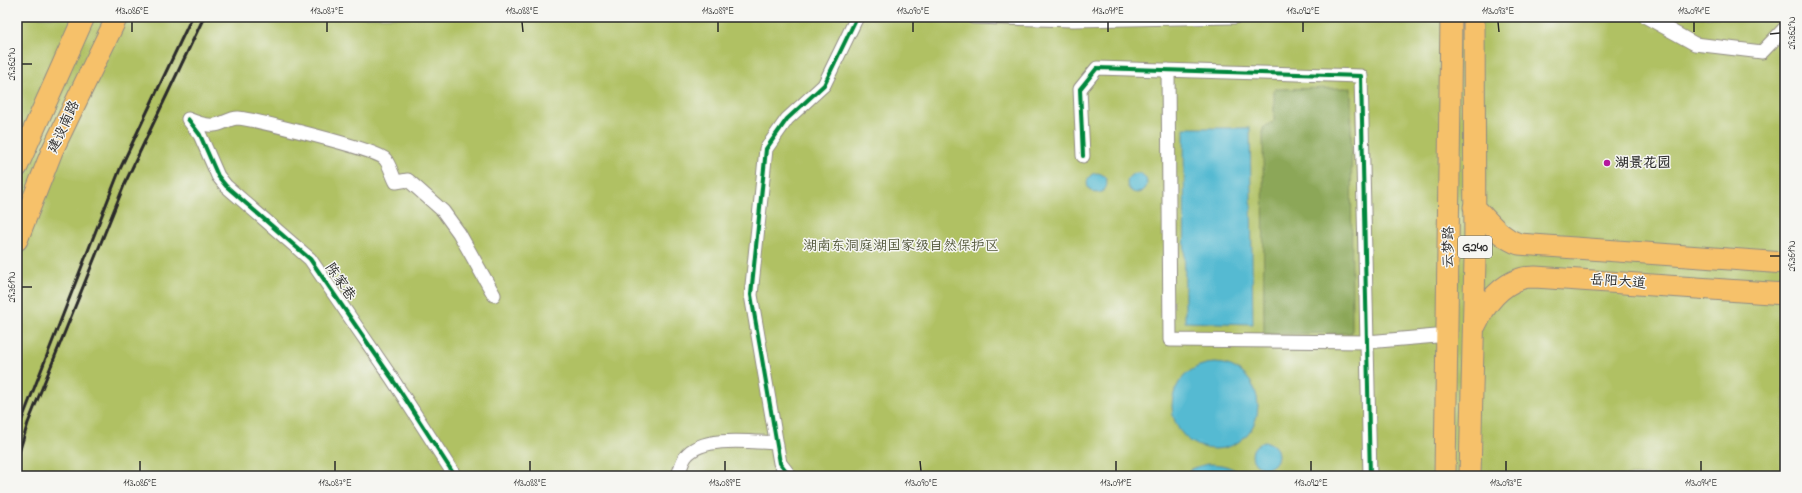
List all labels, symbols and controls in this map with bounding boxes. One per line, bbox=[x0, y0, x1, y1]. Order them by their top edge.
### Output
text: 113.086°E bbox=[115, 4, 149, 19]
text: 113.087°E bbox=[310, 4, 344, 19]
text: 113.088°E bbox=[505, 4, 539, 19]
text: 113.089°E bbox=[702, 4, 734, 19]
text: 113.090°E bbox=[897, 4, 929, 19]
text: 113.091°E bbox=[1092, 4, 1124, 19]
text: 113.092°E bbox=[1286, 4, 1320, 19]
text: 113.093°E bbox=[1482, 4, 1514, 19]
text: 113.094°E bbox=[1678, 4, 1710, 19]
text: 29.362°N bbox=[1785, 16, 1800, 49]
text: 29.362°N bbox=[5, 47, 20, 80]
street label: 建设南路 bbox=[43, 97, 85, 157]
place label: 湖景花园 bbox=[1615, 153, 1671, 174]
marker: 湖景花园 bbox=[1602, 158, 1612, 168]
street label: 云梦路 bbox=[1438, 226, 1460, 268]
park label: 湖南东洞庭湖国家级自然保护区 bbox=[803, 236, 999, 257]
road number: G240 bbox=[1458, 236, 1492, 258]
text: 29.361°N bbox=[1785, 240, 1800, 272]
street label: 陈家巷 bbox=[320, 259, 361, 306]
street label: 岳阳大道 bbox=[1589, 270, 1647, 294]
text: 29.361°N bbox=[5, 271, 20, 303]
text: 113.086°E bbox=[123, 476, 157, 491]
text: 113.087°E bbox=[318, 476, 352, 491]
text: 113.088°E bbox=[513, 476, 547, 491]
text: 113.089°E bbox=[709, 476, 741, 491]
text: 113.090°E bbox=[905, 476, 937, 491]
text: 113.091°E bbox=[1100, 476, 1132, 491]
text: 113.092°E bbox=[1294, 476, 1328, 491]
text: 113.093°E bbox=[1490, 476, 1522, 491]
text: 113.094°E bbox=[1685, 476, 1717, 491]

